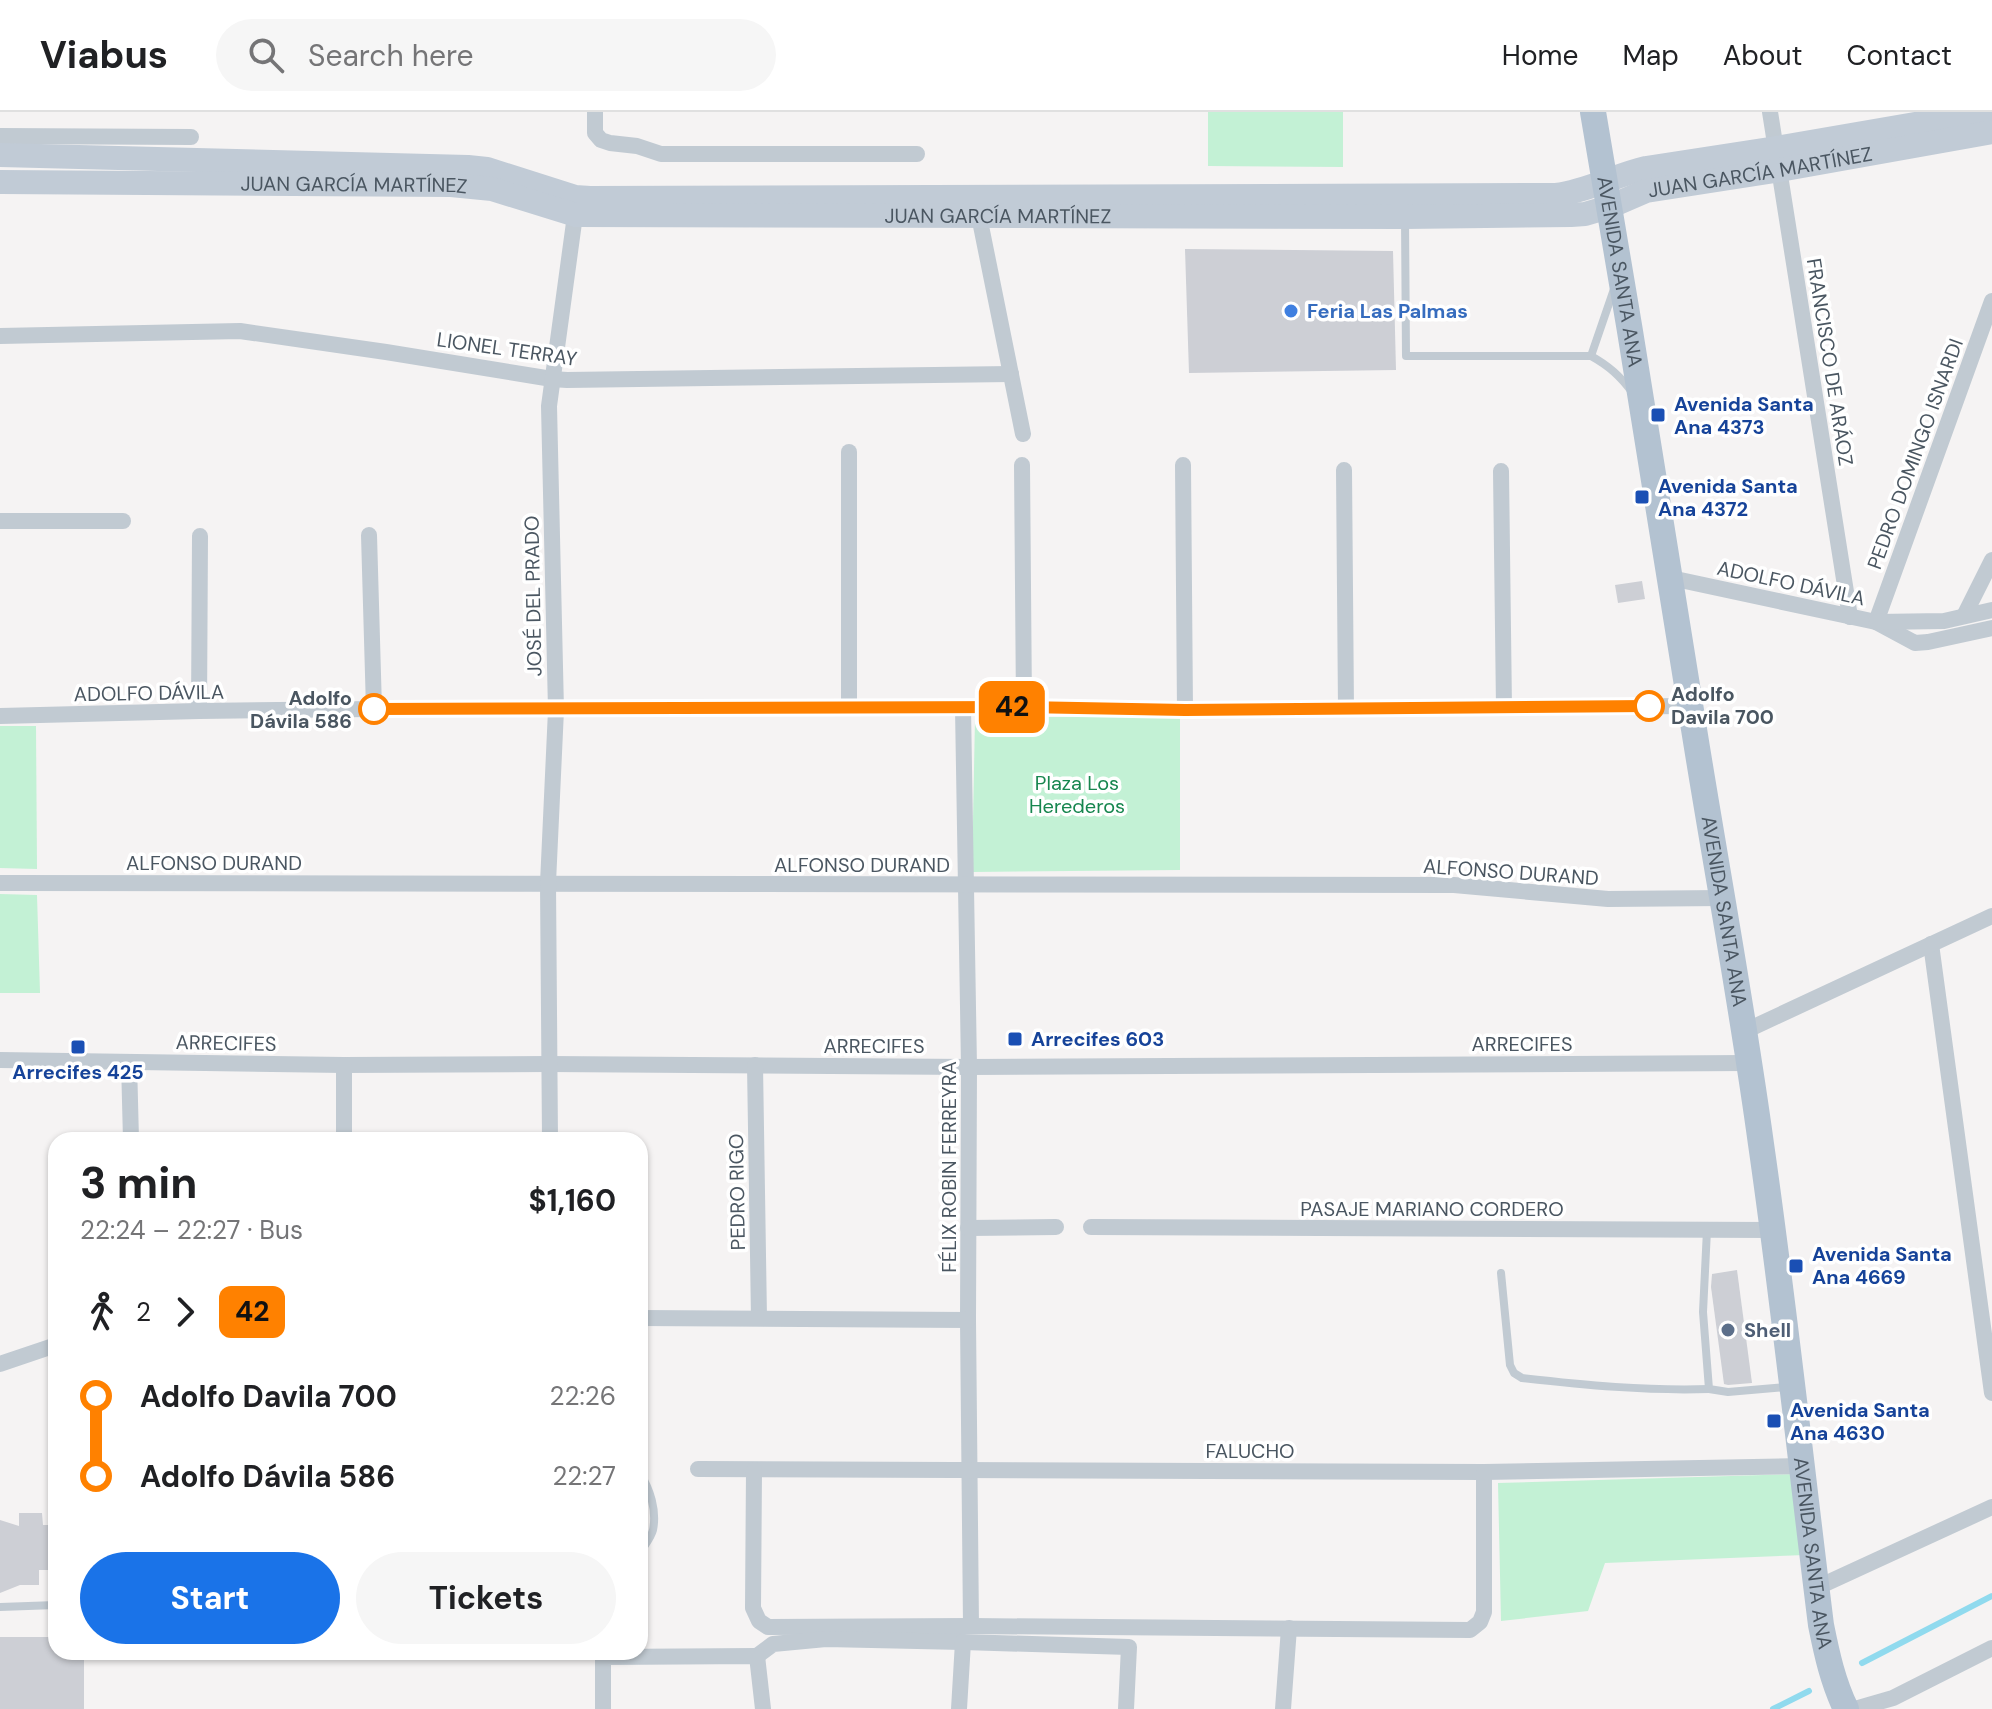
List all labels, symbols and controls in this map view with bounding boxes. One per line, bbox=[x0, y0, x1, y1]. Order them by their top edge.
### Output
search box bbox=[216, 19, 776, 91]
text: Viabus bbox=[40, 30, 168, 80]
icon: search bbox=[244, 33, 288, 77]
text: Search here bbox=[308, 36, 474, 75]
text: Home bbox=[1502, 37, 1578, 74]
text: Map bbox=[1622, 37, 1679, 74]
text: About bbox=[1723, 37, 1802, 74]
text: Contact bbox=[1846, 37, 1952, 74]
street label: JUAN GARCÍA MARTÍNEZ bbox=[1646, 141, 1874, 204]
street label: JUAN GARCÍA MARTÍNEZ bbox=[240, 171, 469, 200]
street label: AVENIDA SANTA ANA bbox=[1591, 174, 1649, 369]
street label: JUAN GARCÍA MARTÍNEZ bbox=[884, 203, 1111, 229]
street label: FRANCISCO DE ARÁOZ bbox=[1801, 256, 1859, 468]
place label: Feria Las Palmas bbox=[1307, 298, 1468, 324]
marker: Feria Las Palmas bbox=[1282, 302, 1300, 320]
street label: LIONEL TERRAY bbox=[435, 326, 579, 372]
street label: PEDRO DOMINGO ISNARDI bbox=[1861, 335, 1969, 573]
place label: Avenida Santa Ana 4373 bbox=[1674, 391, 1814, 440]
marker: Avenida Santa Ana 4373 bbox=[1649, 406, 1667, 424]
place label: Avenida Santa Ana 4372 bbox=[1658, 473, 1798, 522]
marker: Avenida Santa Ana 4372 bbox=[1633, 488, 1651, 506]
street label: JOSÉ DEL PRADO bbox=[519, 515, 547, 677]
street label: ADOLFO DÁVILA bbox=[1715, 555, 1867, 611]
street label: ADOLFO DÁVILA bbox=[74, 679, 224, 707]
line badge: 42 bbox=[976, 681, 1048, 733]
place label: Adolfo Davila 700 bbox=[1671, 681, 1774, 730]
place label: Adolfo Dávila 586 bbox=[250, 685, 352, 734]
text: 42 bbox=[995, 688, 1029, 725]
marker: Adolfo Davila 700 bbox=[1634, 691, 1664, 721]
marker: Adolfo Dávila 586 bbox=[359, 694, 389, 724]
park label: Plaza Los Herederos bbox=[1029, 770, 1125, 819]
street label: AVENIDA SANTA ANA bbox=[1695, 814, 1753, 1009]
street label: ALFONSO DURAND bbox=[126, 850, 302, 876]
street label: ALFONSO DURAND bbox=[774, 852, 950, 878]
street label: ALFONSO DURAND bbox=[1422, 853, 1600, 891]
place label: Arrecifes 603 bbox=[1031, 1026, 1164, 1052]
street label: ARRECIFES bbox=[175, 1029, 277, 1057]
marker: Arrecifes 603 bbox=[1006, 1030, 1024, 1048]
street label: ARRECIFES bbox=[1472, 1031, 1572, 1057]
street label: ARRECIFES bbox=[824, 1033, 924, 1059]
marker: Arrecifes 425 bbox=[69, 1038, 87, 1056]
place label: Arrecifes 425 bbox=[12, 1059, 144, 1085]
street label: FÉLIX ROBIN FERREYRA bbox=[936, 1061, 962, 1273]
street label: PEDRO RIGO bbox=[723, 1134, 751, 1250]
text: 3 min bbox=[80, 1154, 197, 1212]
text: $1,160 bbox=[529, 1181, 616, 1220]
street label: PASAJE MARIANO CORDERO bbox=[1300, 1196, 1564, 1222]
text: 22:24 – 22:27 · Bus bbox=[80, 1213, 303, 1247]
place label: Avenida Santa Ana 4669 bbox=[1812, 1241, 1952, 1290]
marker: Avenida Santa Ana 4669 bbox=[1787, 1257, 1805, 1275]
icon: walk bbox=[80, 1290, 124, 1334]
icon: forward bbox=[163, 1290, 207, 1334]
text: 42 bbox=[235, 1293, 269, 1330]
text: 2 bbox=[136, 1295, 151, 1329]
place label: Shell bbox=[1744, 1317, 1791, 1343]
marker: Shell bbox=[1719, 1321, 1737, 1339]
text: Adolfo Davila 700 bbox=[140, 1377, 397, 1416]
text: 22:26 bbox=[549, 1379, 616, 1413]
place label: Avenida Santa Ana 4630 bbox=[1790, 1397, 1930, 1446]
marker: Avenida Santa Ana 4630 bbox=[1765, 1412, 1783, 1430]
street label: FALUCHO bbox=[1205, 1438, 1295, 1464]
street label: AVENIDA SANTA ANA bbox=[1788, 1456, 1839, 1652]
text: Adolfo Dávila 586 bbox=[140, 1457, 395, 1496]
text: 22:27 bbox=[552, 1459, 616, 1493]
button: Start bbox=[80, 1552, 340, 1644]
button: Tickets bbox=[356, 1552, 616, 1644]

